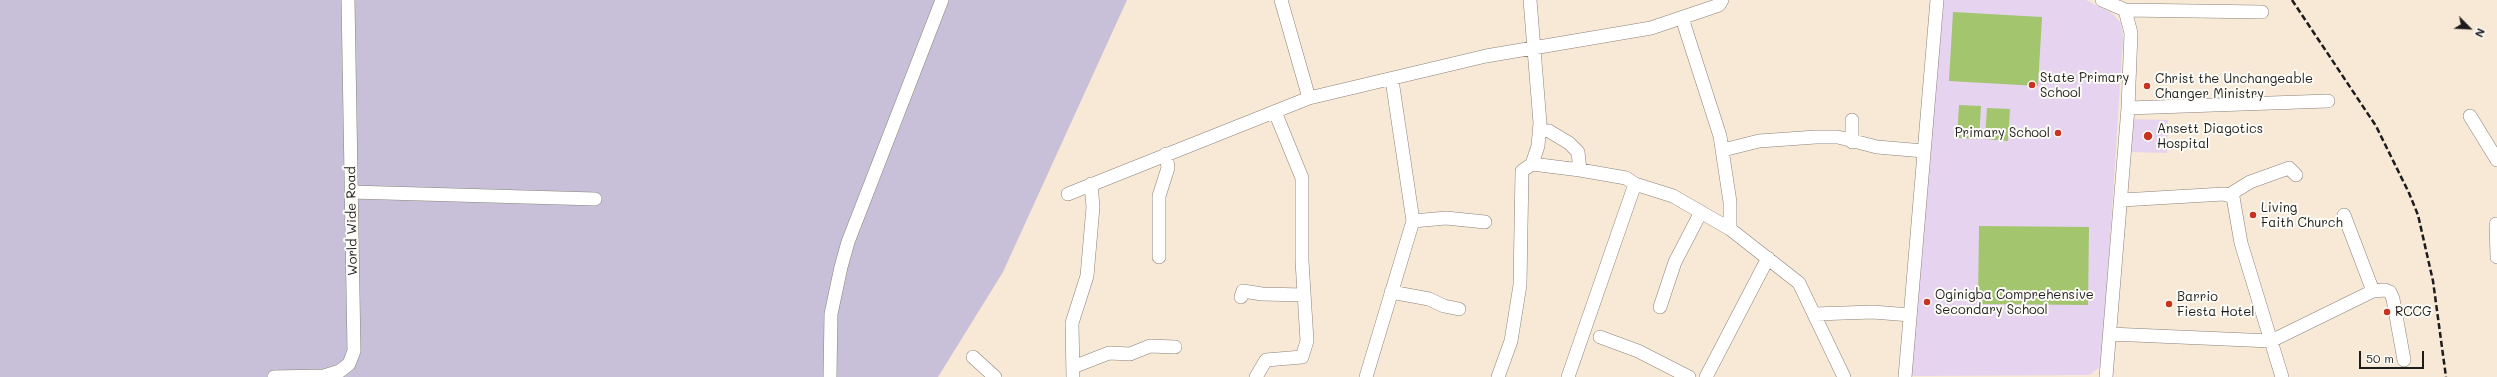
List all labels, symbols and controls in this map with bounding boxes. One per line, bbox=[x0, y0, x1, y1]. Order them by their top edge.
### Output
north arrow bbox=[2449, 8, 2489, 48]
text: N bbox=[2472, 26, 2489, 40]
place label: State Primary School bbox=[2040, 70, 2129, 101]
place label: Christ the Unchangeable Changer Ministry bbox=[2155, 71, 2313, 102]
marker: State Primary School bbox=[2027, 80, 2037, 90]
marker: Christ the Unchangeable Changer Ministry bbox=[2142, 81, 2152, 91]
place label: Ansett Diagotics Hospital bbox=[2157, 121, 2263, 152]
place label: Primary School bbox=[1955, 125, 2050, 141]
marker: Primary School bbox=[2053, 128, 2063, 138]
marker: Ansett Diagotics Hospital bbox=[2142, 130, 2154, 142]
street label: World Wide Road bbox=[343, 166, 361, 276]
place label: Living Faith Church bbox=[2261, 200, 2343, 231]
marker: Living Faith Church bbox=[2248, 210, 2258, 220]
place label: Oginigba Comprehensive Secondary School bbox=[1935, 287, 2094, 318]
place label: Barrio Fiesta Hotel bbox=[2177, 289, 2255, 320]
marker: Oginigba Comprehensive Secondary School bbox=[1922, 297, 1932, 307]
marker: Barrio Fiesta Hotel bbox=[2164, 299, 2174, 309]
place label: RCCG bbox=[2395, 304, 2432, 320]
marker: RCCG bbox=[2382, 307, 2392, 317]
scale bar bbox=[2361, 343, 2426, 369]
text: 50 m bbox=[2366, 350, 2394, 366]

